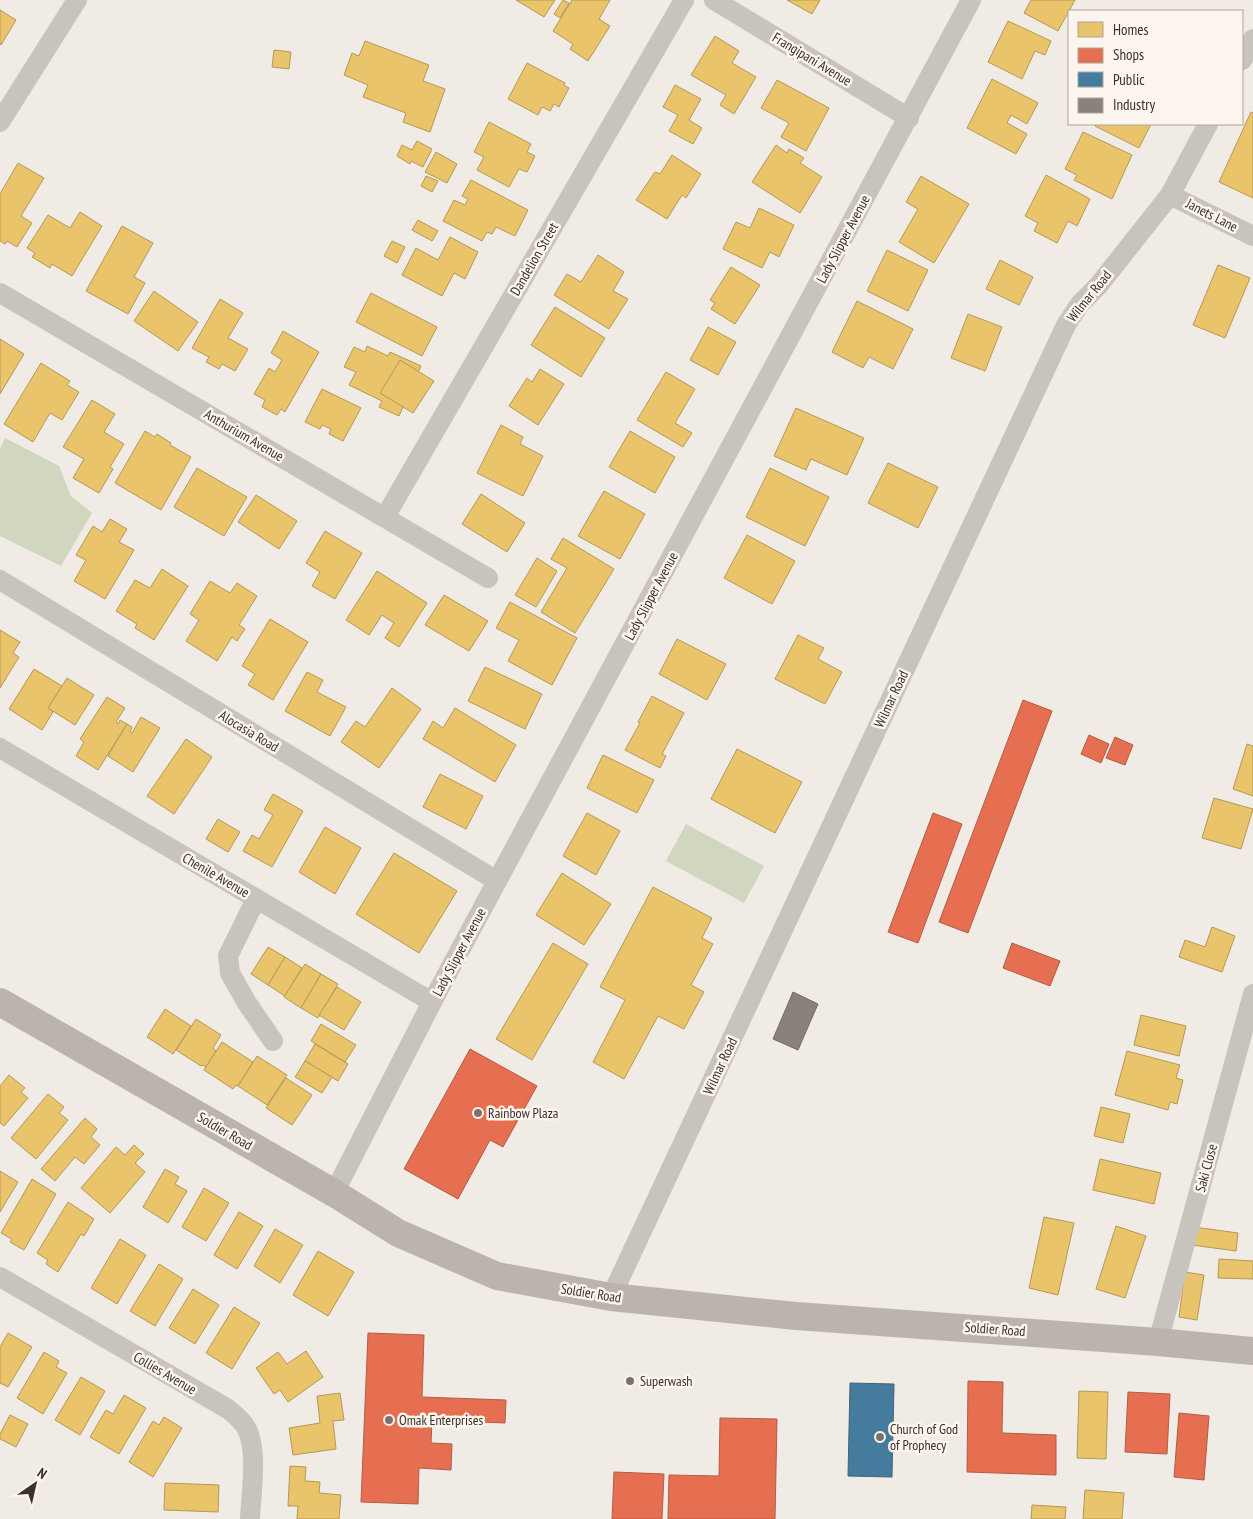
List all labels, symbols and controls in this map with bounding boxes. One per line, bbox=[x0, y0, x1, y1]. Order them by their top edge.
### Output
legend bbox=[1068, 10, 1243, 125]
text: Homes bbox=[1113, 20, 1149, 39]
street label: Frangipani Avenue bbox=[769, 28, 855, 90]
text: Shops bbox=[1113, 45, 1144, 64]
text: Public bbox=[1113, 70, 1145, 89]
text: Industry bbox=[1113, 95, 1155, 114]
street label: Lady Slipper Avenue bbox=[812, 192, 874, 286]
street label: Janets Lane bbox=[1182, 194, 1241, 236]
street label: Dandelion Street bbox=[506, 219, 562, 299]
street label: Wilmar Road bbox=[1063, 267, 1115, 325]
street label: Anthurium Avenue bbox=[201, 405, 287, 465]
street label: Lady Slipper Avenue bbox=[620, 549, 682, 643]
street label: Wilmar Road bbox=[870, 667, 912, 731]
street label: Alocasia Road bbox=[216, 706, 282, 756]
street label: Chenile Avenue bbox=[179, 849, 253, 902]
street label: Lady Slipper Avenue bbox=[428, 905, 490, 999]
street label: Wilmar Road bbox=[699, 1034, 741, 1098]
place label: Rainbow Plaza bbox=[488, 1104, 558, 1122]
marker: Rainbow Plaza bbox=[472, 1107, 484, 1119]
street label: Soldier Road bbox=[194, 1108, 256, 1154]
street label: Saki Close bbox=[1191, 1142, 1221, 1194]
street label: Soldier Road bbox=[560, 1279, 622, 1307]
street label: Soldier Road bbox=[964, 1318, 1026, 1340]
street label: Collies Avenue bbox=[130, 1348, 200, 1398]
place label: Superwash bbox=[640, 1372, 693, 1390]
marker: Superwash bbox=[624, 1375, 636, 1387]
place label: Omak Enterprises bbox=[399, 1411, 483, 1429]
marker: Omak Enterprises bbox=[383, 1414, 395, 1426]
place label: Church of God of Prophecy bbox=[890, 1420, 958, 1454]
marker: Church of God of Prophecy bbox=[874, 1431, 886, 1443]
north arrow bbox=[10, 1459, 60, 1509]
text: N bbox=[34, 1464, 50, 1483]

